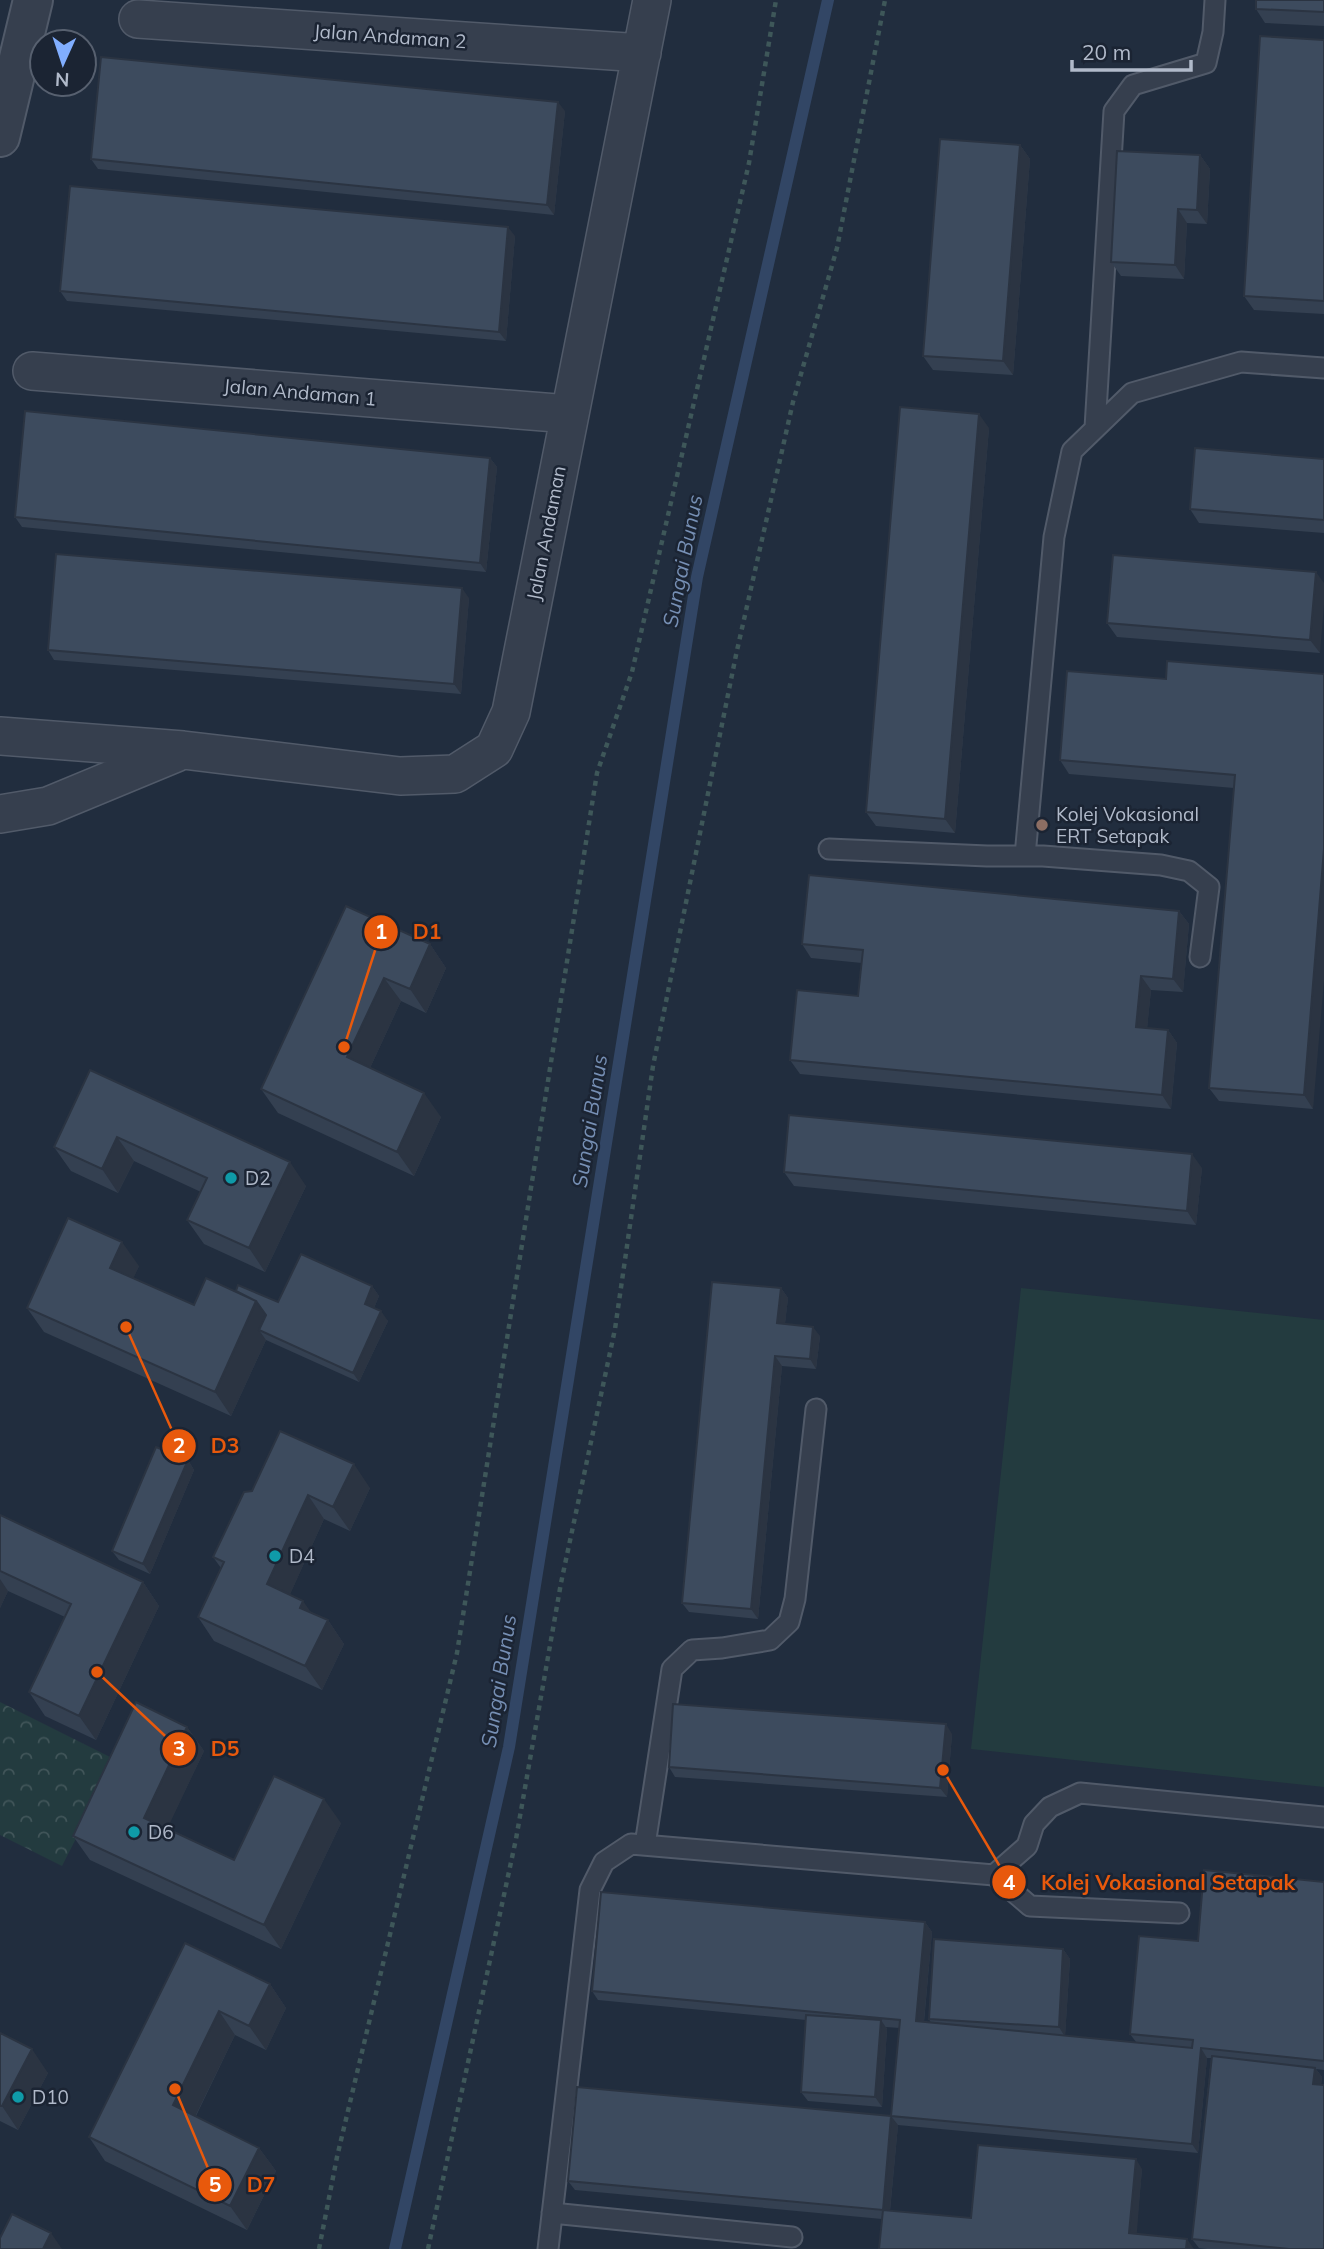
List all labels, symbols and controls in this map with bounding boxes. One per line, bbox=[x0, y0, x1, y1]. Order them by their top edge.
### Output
street label: Jalan Andaman 2 bbox=[313, 19, 467, 53]
north arrow bbox=[28, 28, 98, 98]
scale bar bbox=[1072, 28, 1191, 72]
text: 20 m bbox=[1082, 39, 1131, 65]
text: N bbox=[54, 68, 70, 92]
street label: Jalan Andaman 1 bbox=[223, 373, 377, 411]
street label: Jalan Andaman bbox=[521, 464, 571, 602]
water label: Sungai Bunus bbox=[656, 492, 708, 629]
place label: Kolej Vokasional ERT Setapak bbox=[1056, 802, 1199, 848]
marker: Kolej Vokasional ERT Setapak bbox=[1034, 817, 1050, 833]
callout: D1 bbox=[364, 911, 455, 953]
text: 1 bbox=[375, 918, 387, 944]
text: D1 bbox=[413, 918, 441, 944]
water label: Sungai Bunus bbox=[566, 1052, 612, 1189]
place label: D2 bbox=[245, 1166, 271, 1190]
marker: D2 bbox=[223, 1170, 239, 1186]
callout: D3 bbox=[161, 1425, 253, 1467]
text: 2 bbox=[173, 1432, 185, 1458]
text: D3 bbox=[211, 1432, 239, 1458]
place label: D4 bbox=[289, 1544, 315, 1568]
marker: D4 bbox=[267, 1548, 283, 1564]
water label: Sungai Bunus bbox=[475, 1612, 521, 1749]
callout: D5 bbox=[161, 1728, 253, 1770]
text: 3 bbox=[173, 1735, 185, 1761]
text: D5 bbox=[211, 1735, 239, 1761]
place label: D6 bbox=[148, 1820, 174, 1844]
marker: D6 bbox=[126, 1824, 142, 1840]
callout: Kolej Vokasional Setapak bbox=[992, 1861, 1309, 1903]
text: 4 bbox=[1003, 1869, 1016, 1895]
text: Kolej Vokasional Setapak bbox=[1041, 1869, 1295, 1895]
place label: D10 bbox=[32, 2085, 69, 2109]
marker: D10 bbox=[10, 2089, 26, 2105]
callout: D7 bbox=[198, 2164, 289, 2206]
text: 5 bbox=[209, 2171, 221, 2197]
text: D7 bbox=[247, 2171, 275, 2197]

